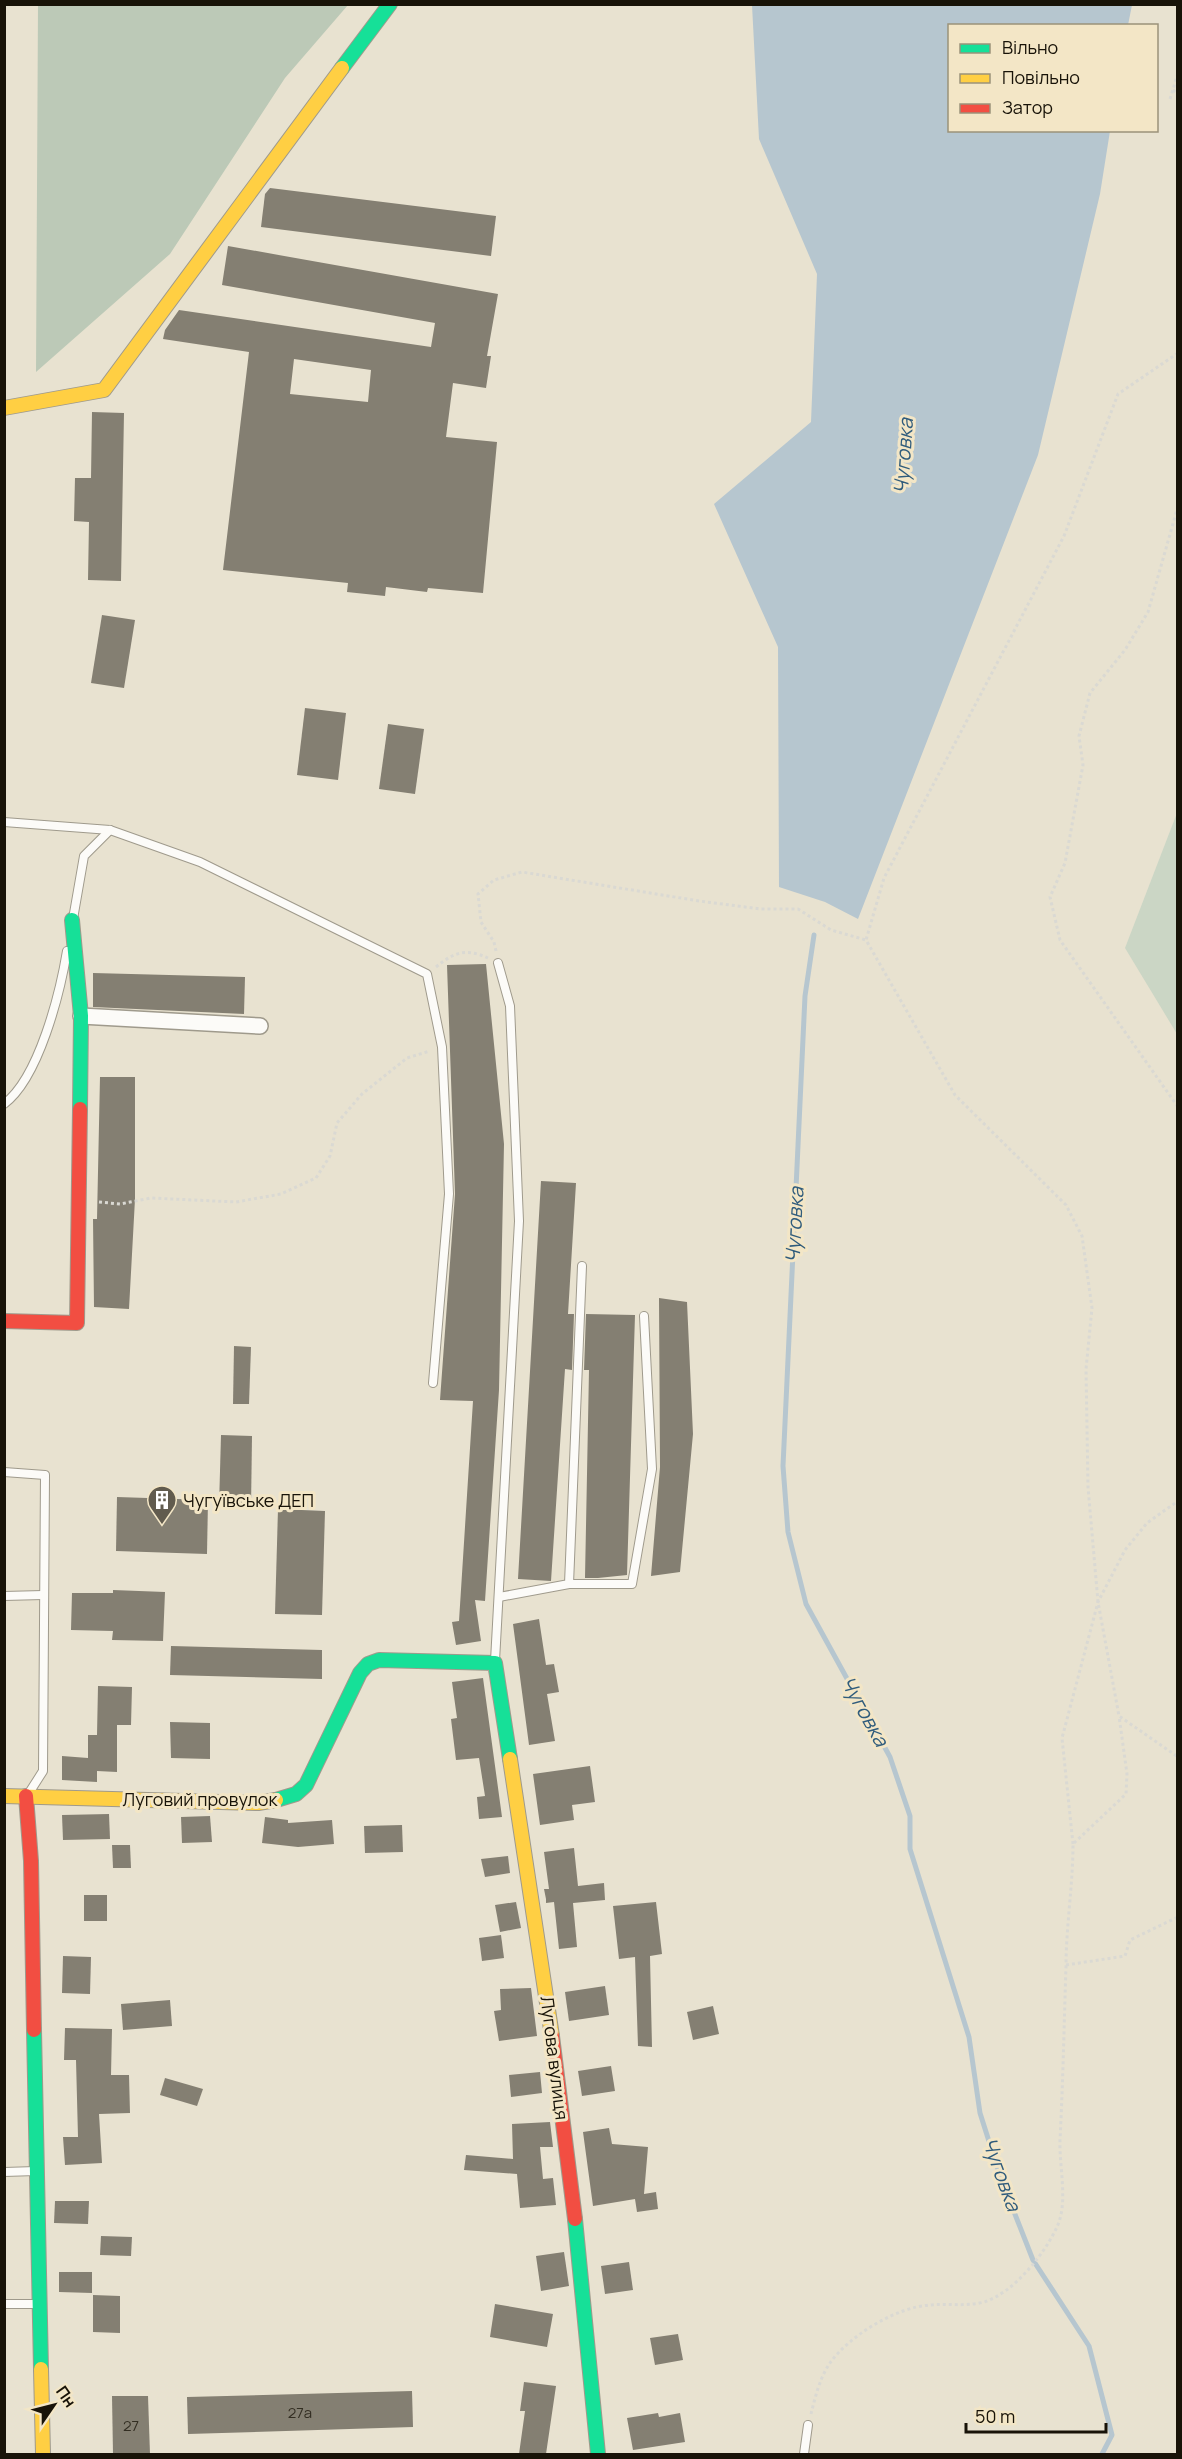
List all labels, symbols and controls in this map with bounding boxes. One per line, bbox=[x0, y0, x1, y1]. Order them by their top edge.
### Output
legend bbox=[948, 24, 1158, 132]
text: Вільно bbox=[1002, 35, 1058, 59]
text: Повільно bbox=[1002, 65, 1080, 89]
text: Затор bbox=[1002, 95, 1053, 119]
water label: Чуговка bbox=[887, 416, 919, 495]
water label: Чуговка bbox=[779, 1185, 810, 1264]
building icon: Чугуївське ДЕП bbox=[146, 1484, 178, 1526]
place label: Чугуївське ДЕП bbox=[183, 1488, 314, 1512]
water label: Чуговка bbox=[835, 1671, 896, 1752]
street label: Луговий провулок bbox=[123, 1787, 279, 1811]
street label: Лугова вулиця bbox=[535, 1995, 575, 2121]
water label: Чуговка bbox=[976, 2134, 1028, 2215]
north arrow bbox=[24, 2375, 84, 2435]
text: Пн bbox=[51, 2381, 81, 2412]
scale bar bbox=[966, 2396, 1106, 2434]
house number: 27а bbox=[288, 2402, 312, 2423]
text: 50 m bbox=[975, 2404, 1015, 2428]
house number: 27 bbox=[123, 2415, 139, 2436]

